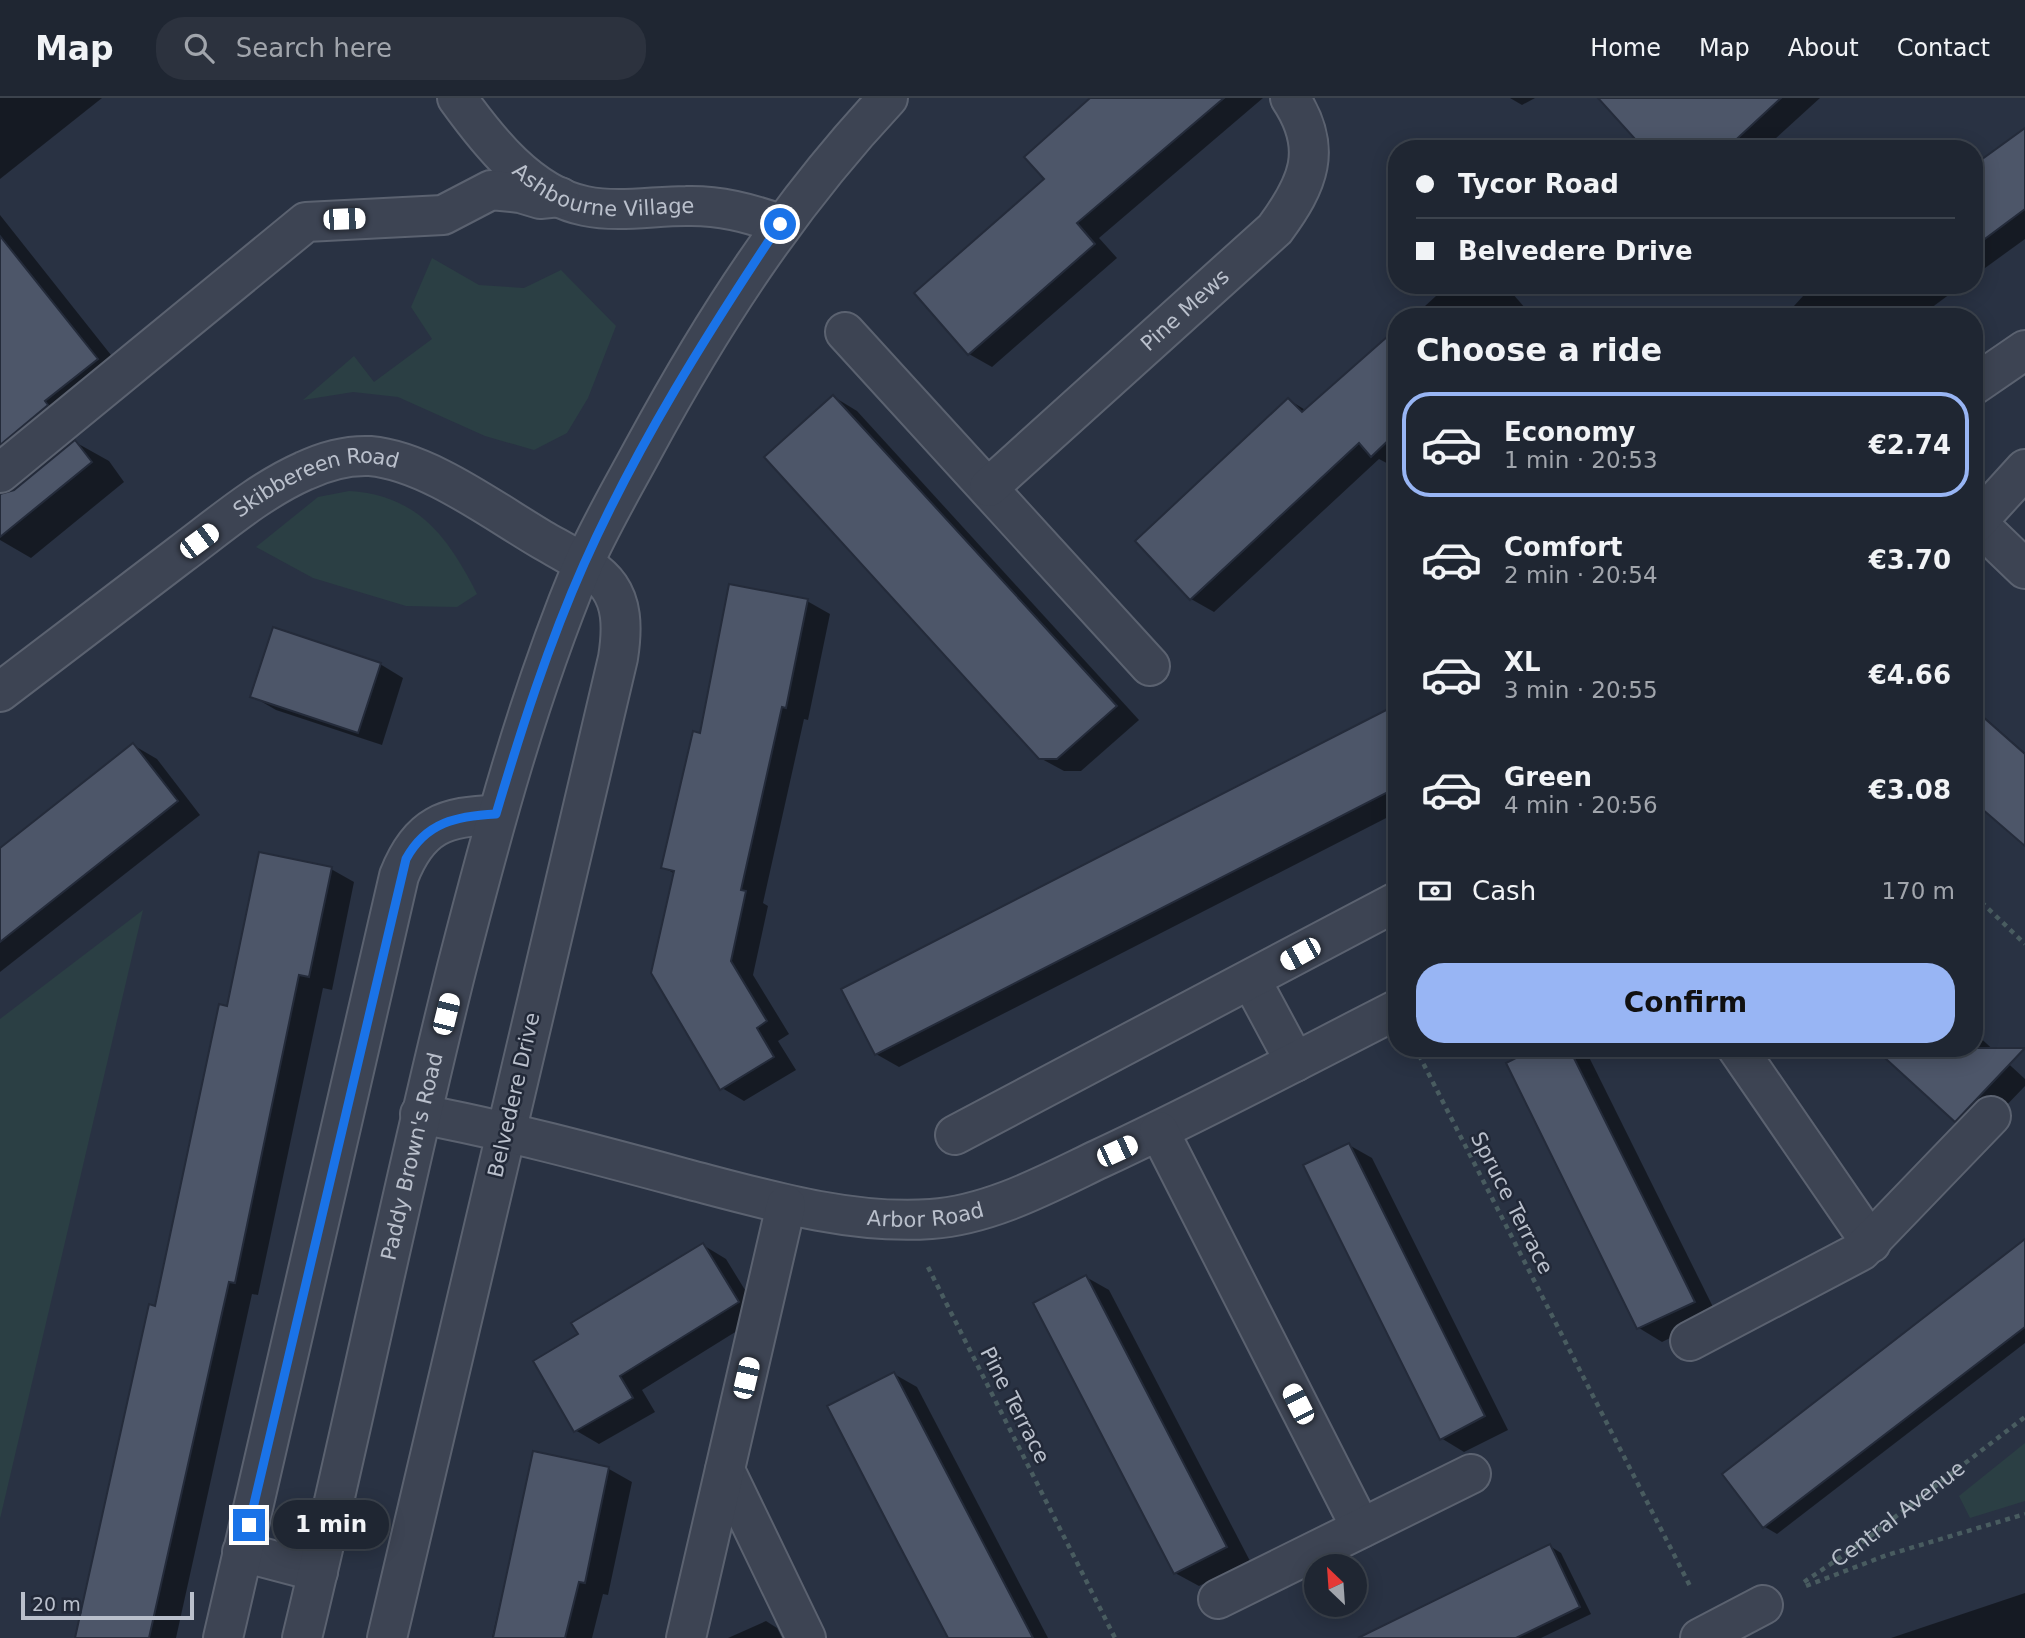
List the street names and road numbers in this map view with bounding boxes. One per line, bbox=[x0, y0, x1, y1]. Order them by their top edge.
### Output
street label: Ashbourne Village bbox=[508, 158, 695, 221]
street label: Pine Mews bbox=[1136, 264, 1234, 356]
street label: Skibbereen Road bbox=[229, 444, 402, 522]
street label: Belvedere Drive bbox=[483, 1010, 545, 1180]
street label: Paddy Brown's Road bbox=[377, 1050, 448, 1263]
street label: Spruce Terrace bbox=[1466, 1128, 1558, 1278]
street label: Arbor Road bbox=[866, 1198, 987, 1232]
street label: Pine Terrace bbox=[975, 1343, 1055, 1467]
street label: Central Avenue bbox=[1827, 1456, 1969, 1572]

